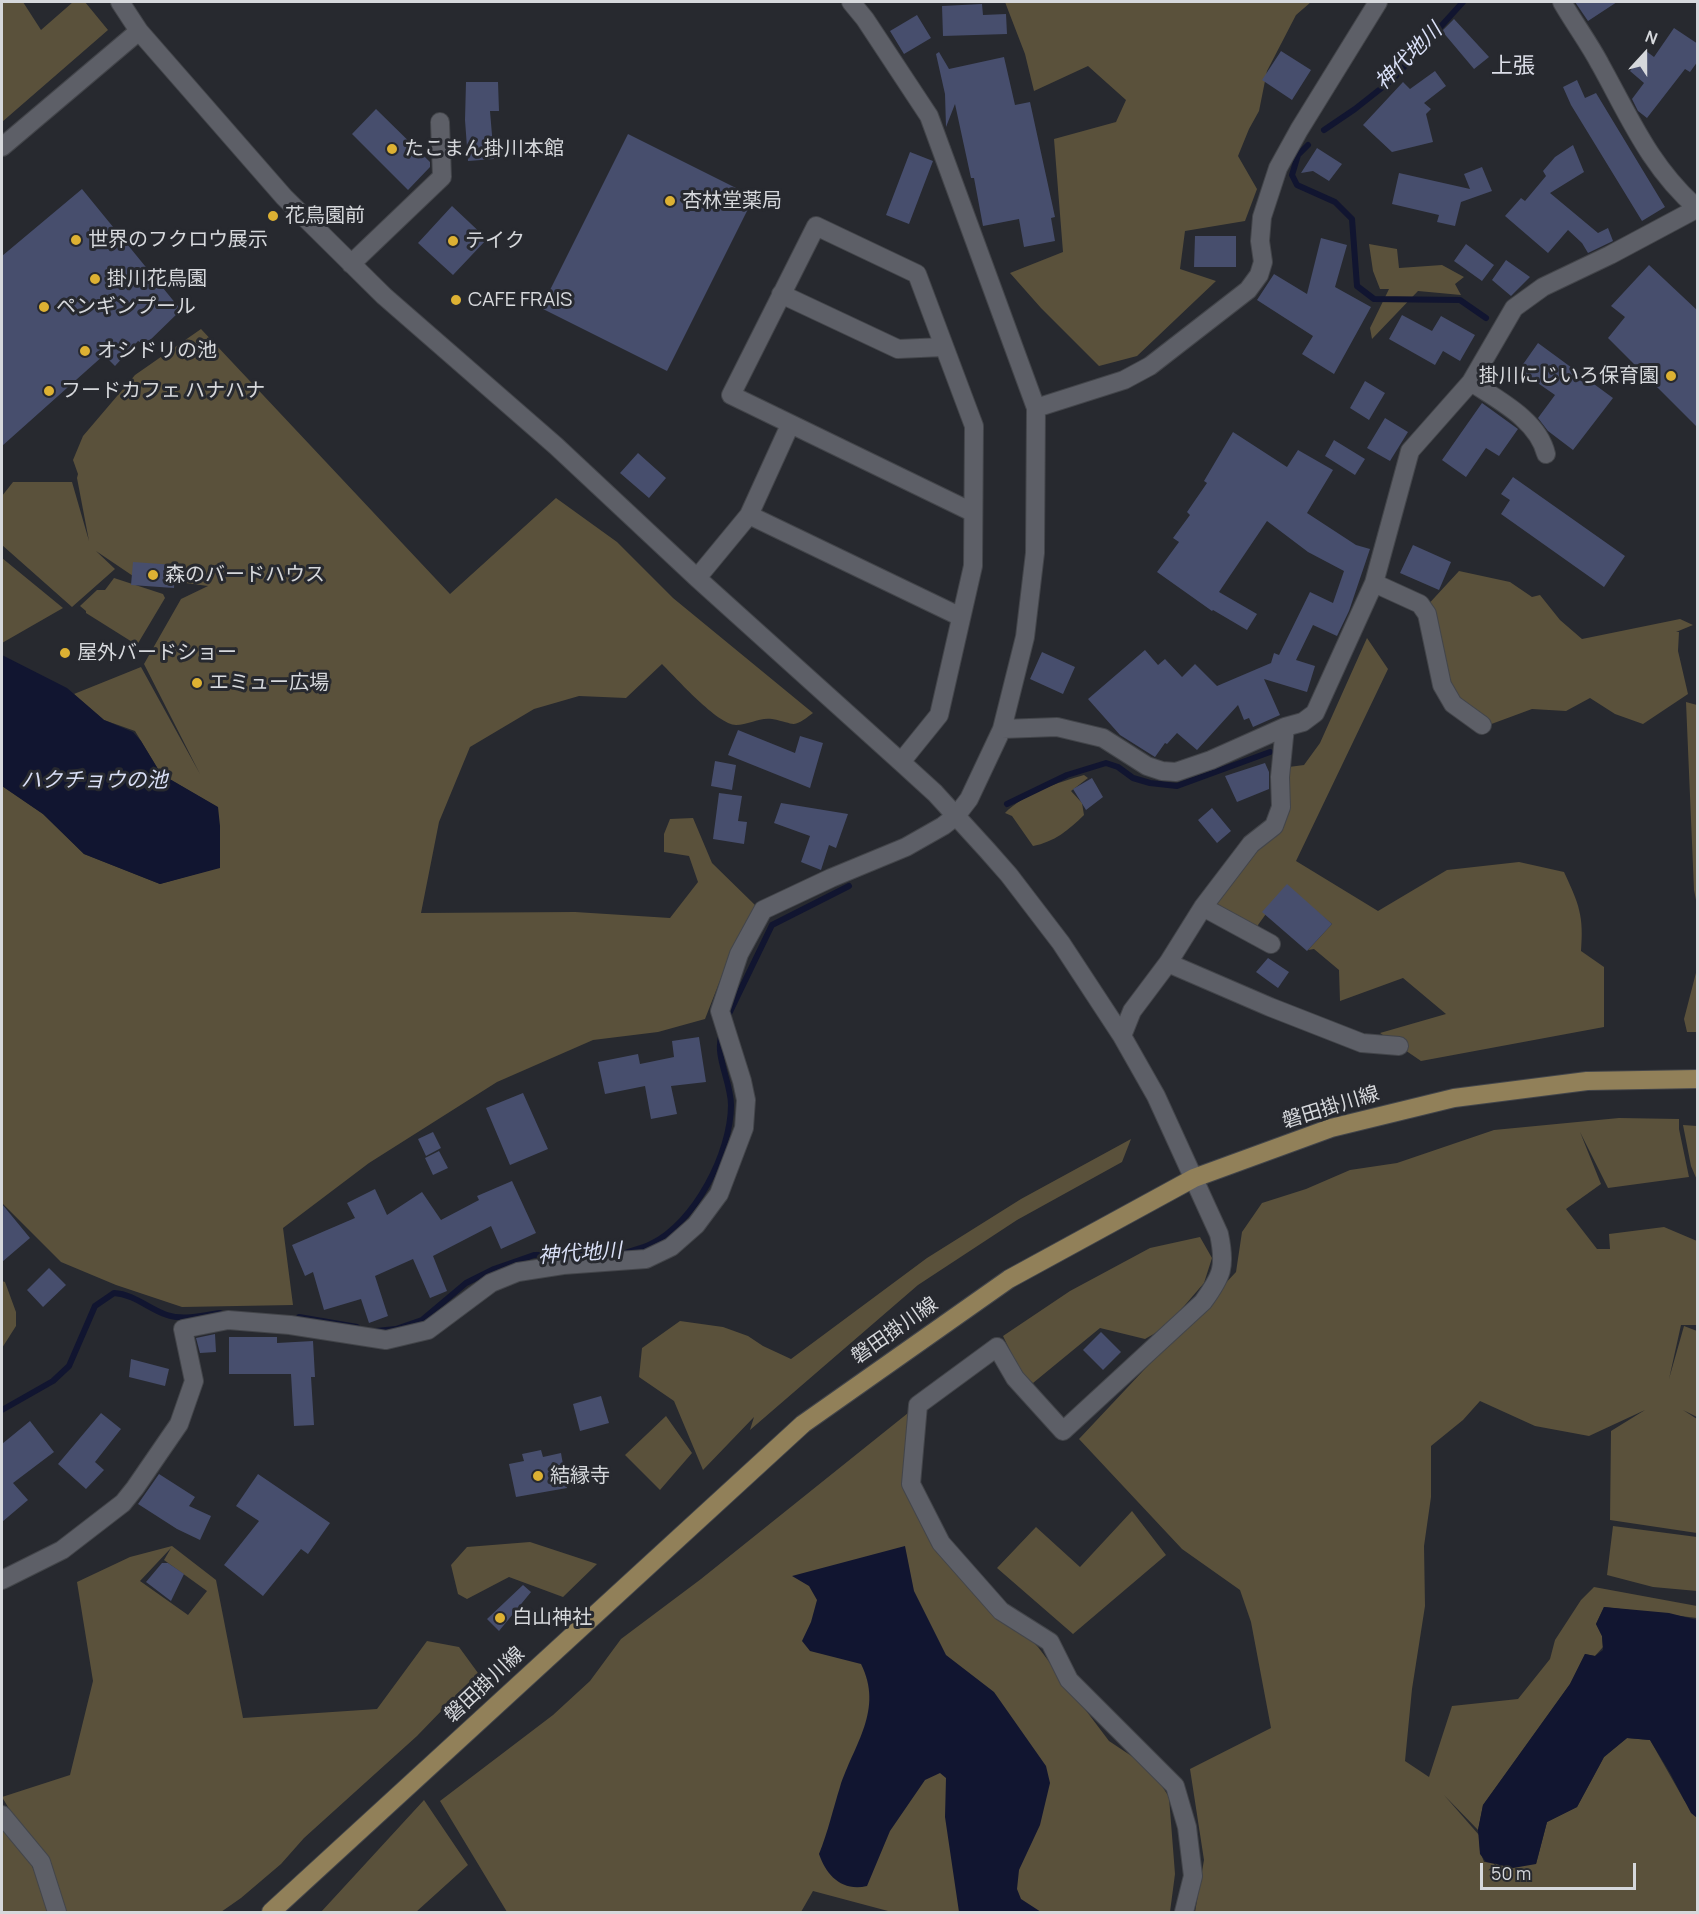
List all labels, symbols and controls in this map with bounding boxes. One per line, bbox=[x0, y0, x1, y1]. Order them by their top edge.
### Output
water label: 神代地川 bbox=[1370, 18, 1448, 96]
north arrow bbox=[1615, 24, 1675, 84]
text: N bbox=[1642, 25, 1661, 50]
district label: 上張 bbox=[1491, 54, 1535, 80]
place label: たこまん掛川本館 bbox=[404, 137, 564, 161]
marker: たこまん掛川本館 bbox=[385, 142, 399, 156]
place label: 杏林堂薬局 bbox=[682, 189, 782, 213]
marker: 杏林堂薬局 bbox=[663, 194, 677, 208]
place label: 花鳥園前 bbox=[285, 204, 365, 228]
marker: 花鳥園前 bbox=[266, 209, 280, 223]
place label: 世界のフクロウ展示 bbox=[88, 228, 268, 252]
place label: テイク bbox=[465, 229, 525, 253]
marker: 世界のフクロウ展示 bbox=[69, 233, 83, 247]
marker: テイク bbox=[446, 234, 460, 248]
place label: 掛川花鳥園 bbox=[107, 267, 207, 291]
marker: 掛川花鳥園 bbox=[88, 272, 102, 286]
place label: CAFE FRAIS bbox=[468, 288, 572, 312]
marker: CAFE FRAIS bbox=[449, 293, 463, 307]
place label: ペンギンプール bbox=[56, 295, 196, 319]
marker: ペンギンプール bbox=[37, 300, 51, 314]
place label: オシドリの池 bbox=[97, 339, 217, 363]
marker: オシドリの池 bbox=[78, 344, 92, 358]
place label: 掛川にじいろ保育園 bbox=[1479, 364, 1659, 388]
marker: 掛川にじいろ保育園 bbox=[1664, 369, 1678, 383]
place label: フードカフェ ハナハナ bbox=[61, 379, 265, 403]
marker: フードカフェ ハナハナ bbox=[42, 384, 56, 398]
place label: 森のバードハウス bbox=[165, 563, 325, 587]
marker: 森のバードハウス bbox=[146, 568, 160, 582]
place label: 屋外バードショー bbox=[77, 641, 237, 665]
marker: 屋外バードショー bbox=[58, 646, 72, 660]
place label: エミュー広場 bbox=[209, 671, 329, 695]
marker: エミュー広場 bbox=[190, 676, 204, 690]
water label: ハクチョウの池 bbox=[21, 768, 167, 794]
street label: 磐田掛川線 bbox=[1280, 1082, 1382, 1134]
water label: 神代地川 bbox=[537, 1239, 623, 1269]
street label: 磐田掛川線 bbox=[847, 1292, 943, 1370]
place label: 結縁寺 bbox=[550, 1464, 610, 1488]
marker: 結縁寺 bbox=[531, 1469, 545, 1483]
place label: 白山神社 bbox=[512, 1606, 592, 1630]
marker: 白山神社 bbox=[493, 1611, 507, 1625]
street label: 磐田掛川線 bbox=[440, 1642, 530, 1728]
scale bar bbox=[1483, 1851, 1639, 1889]
text: 50 m bbox=[1491, 1861, 1531, 1885]

